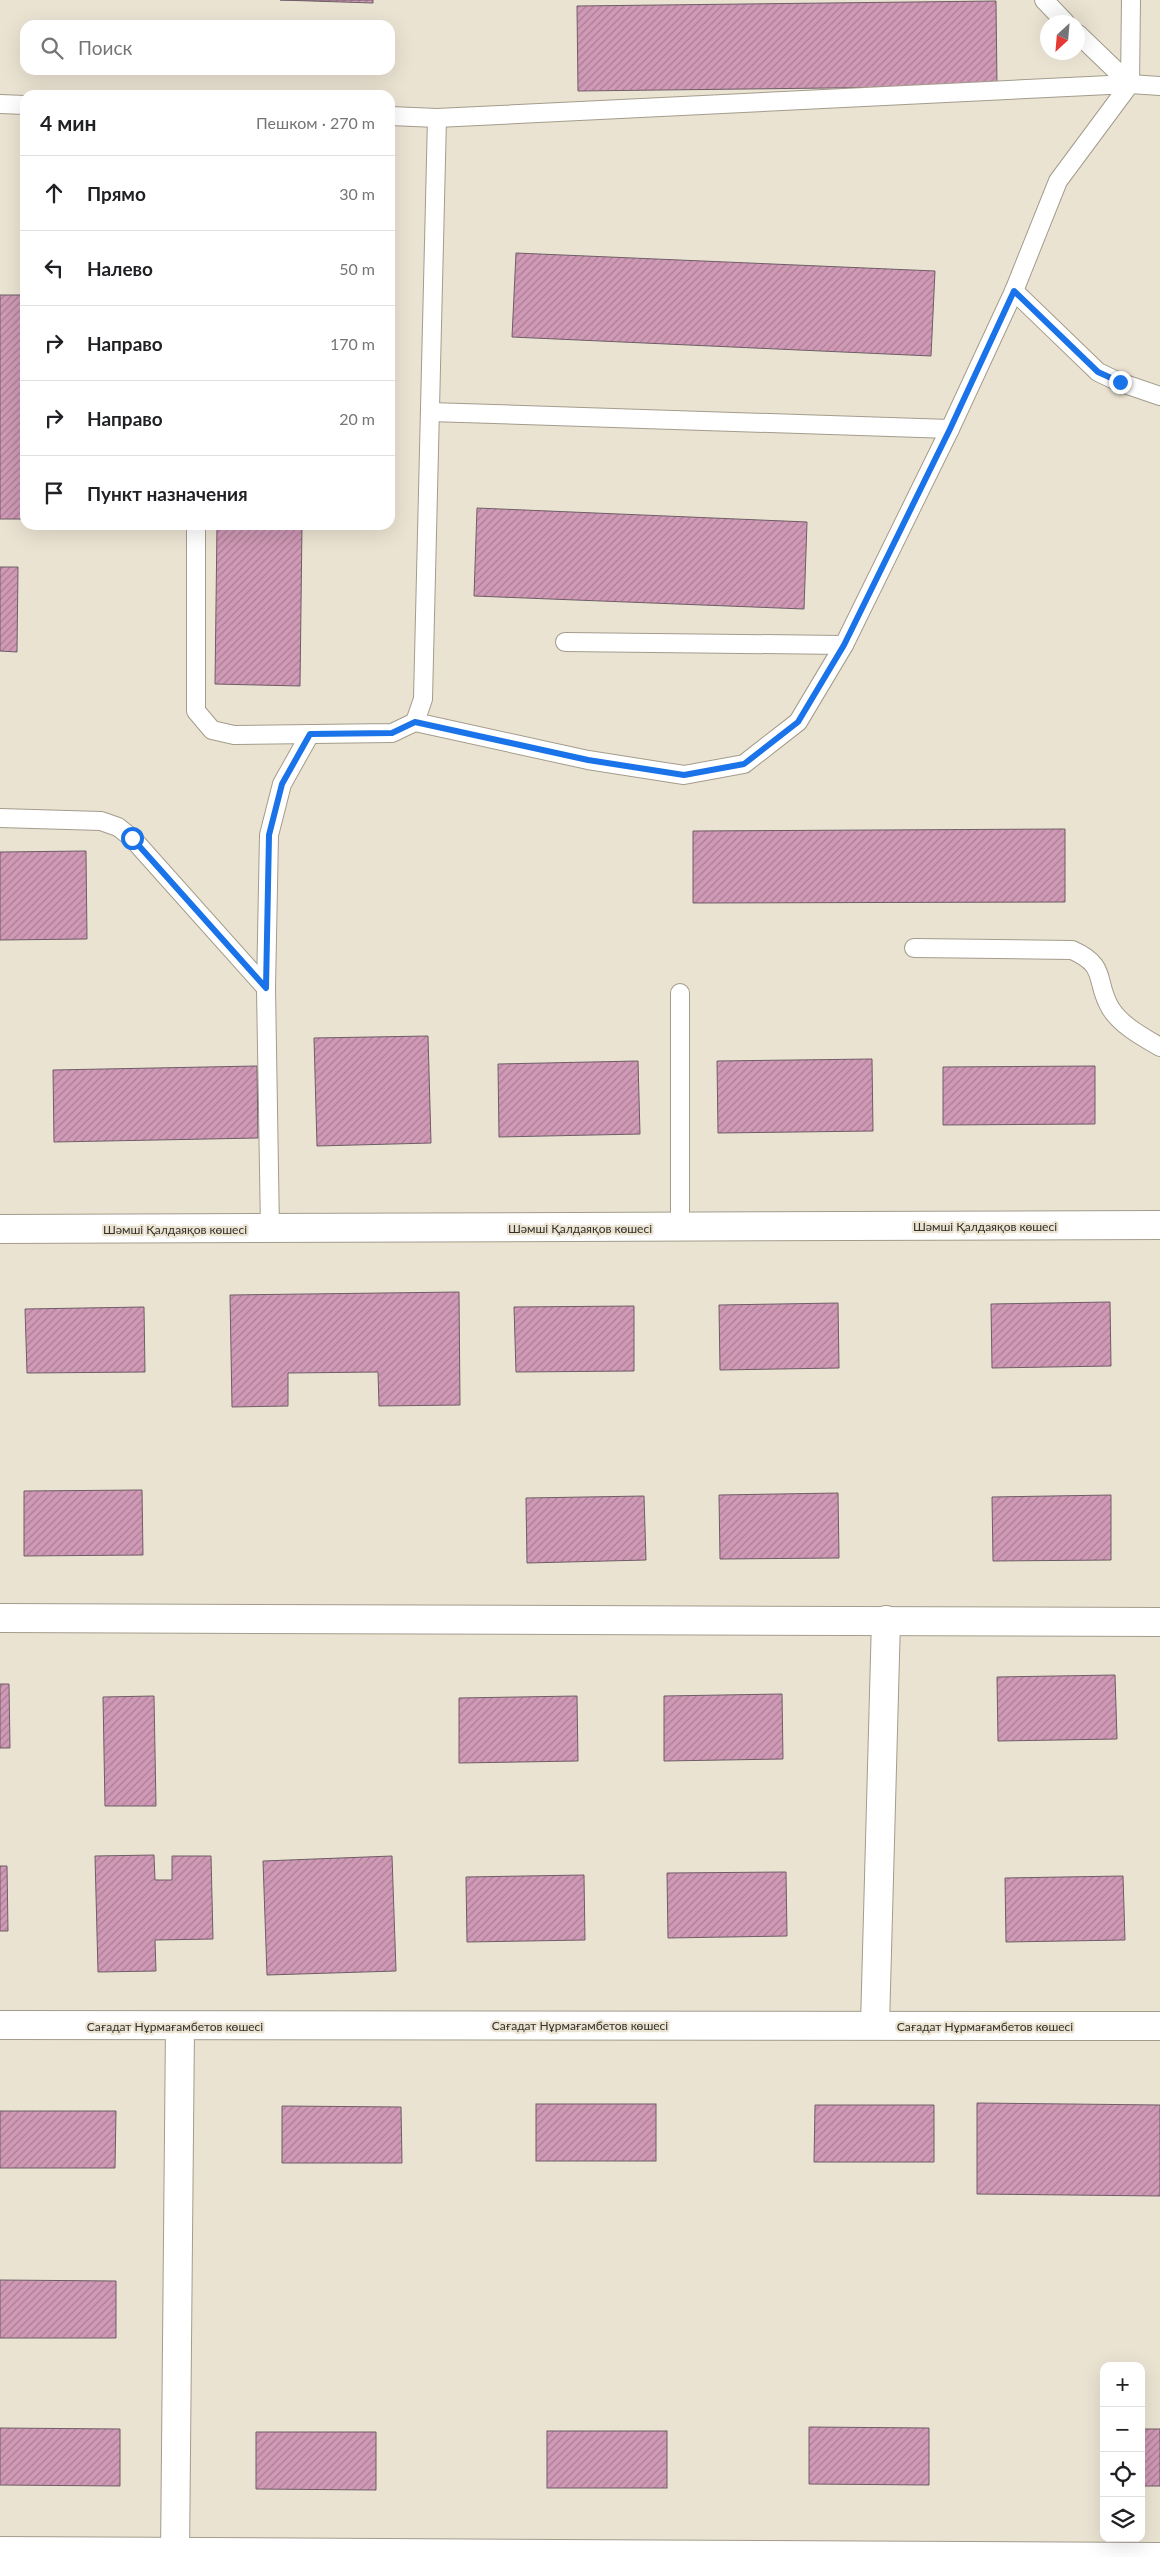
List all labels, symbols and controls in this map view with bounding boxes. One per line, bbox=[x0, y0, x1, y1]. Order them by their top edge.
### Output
north arrow bbox=[1040, 15, 1085, 60]
search box bbox=[20, 20, 395, 75]
icon: search bbox=[38, 34, 66, 62]
text: Поиск bbox=[78, 36, 132, 59]
text: 4 мин bbox=[40, 110, 97, 135]
text: Пешком · 270 m bbox=[256, 113, 375, 132]
icon: ahead bbox=[40, 179, 68, 207]
text: Прямо bbox=[87, 182, 146, 205]
text: 30 m bbox=[339, 184, 375, 203]
icon: left bbox=[40, 254, 68, 282]
text: Налево bbox=[87, 257, 153, 280]
text: 50 m bbox=[339, 259, 375, 278]
icon: right bbox=[40, 329, 68, 357]
text: Направо bbox=[87, 332, 163, 355]
text: 170 m bbox=[330, 334, 375, 353]
route end bbox=[1109, 371, 1132, 394]
icon: right bbox=[40, 404, 68, 432]
text: Направо bbox=[87, 407, 163, 430]
text: 20 m bbox=[339, 409, 375, 428]
icon: arrive bbox=[40, 479, 68, 507]
text: Пункт назначения bbox=[87, 482, 248, 505]
route start bbox=[121, 827, 144, 850]
street label: Шәмші Қалдаяқов көшесі bbox=[913, 1219, 1057, 1234]
street label: Шәмші Қалдаяқов көшесі bbox=[508, 1221, 652, 1236]
street label: Шәмші Қалдаяқов көшесі bbox=[103, 1222, 247, 1237]
street label: Сағадат Нұрмағамбетов көшесі bbox=[492, 2018, 668, 2033]
street label: Сағадат Нұрмағамбетов көшесі bbox=[87, 2019, 263, 2034]
street label: Сағадат Нұрмағамбетов көшесі bbox=[897, 2019, 1073, 2034]
map controls bbox=[1100, 2362, 1145, 2542]
button: + bbox=[1100, 2362, 1145, 2407]
button: − bbox=[1100, 2407, 1145, 2452]
button: locate bbox=[1100, 2452, 1145, 2497]
button: layers bbox=[1100, 2497, 1145, 2542]

